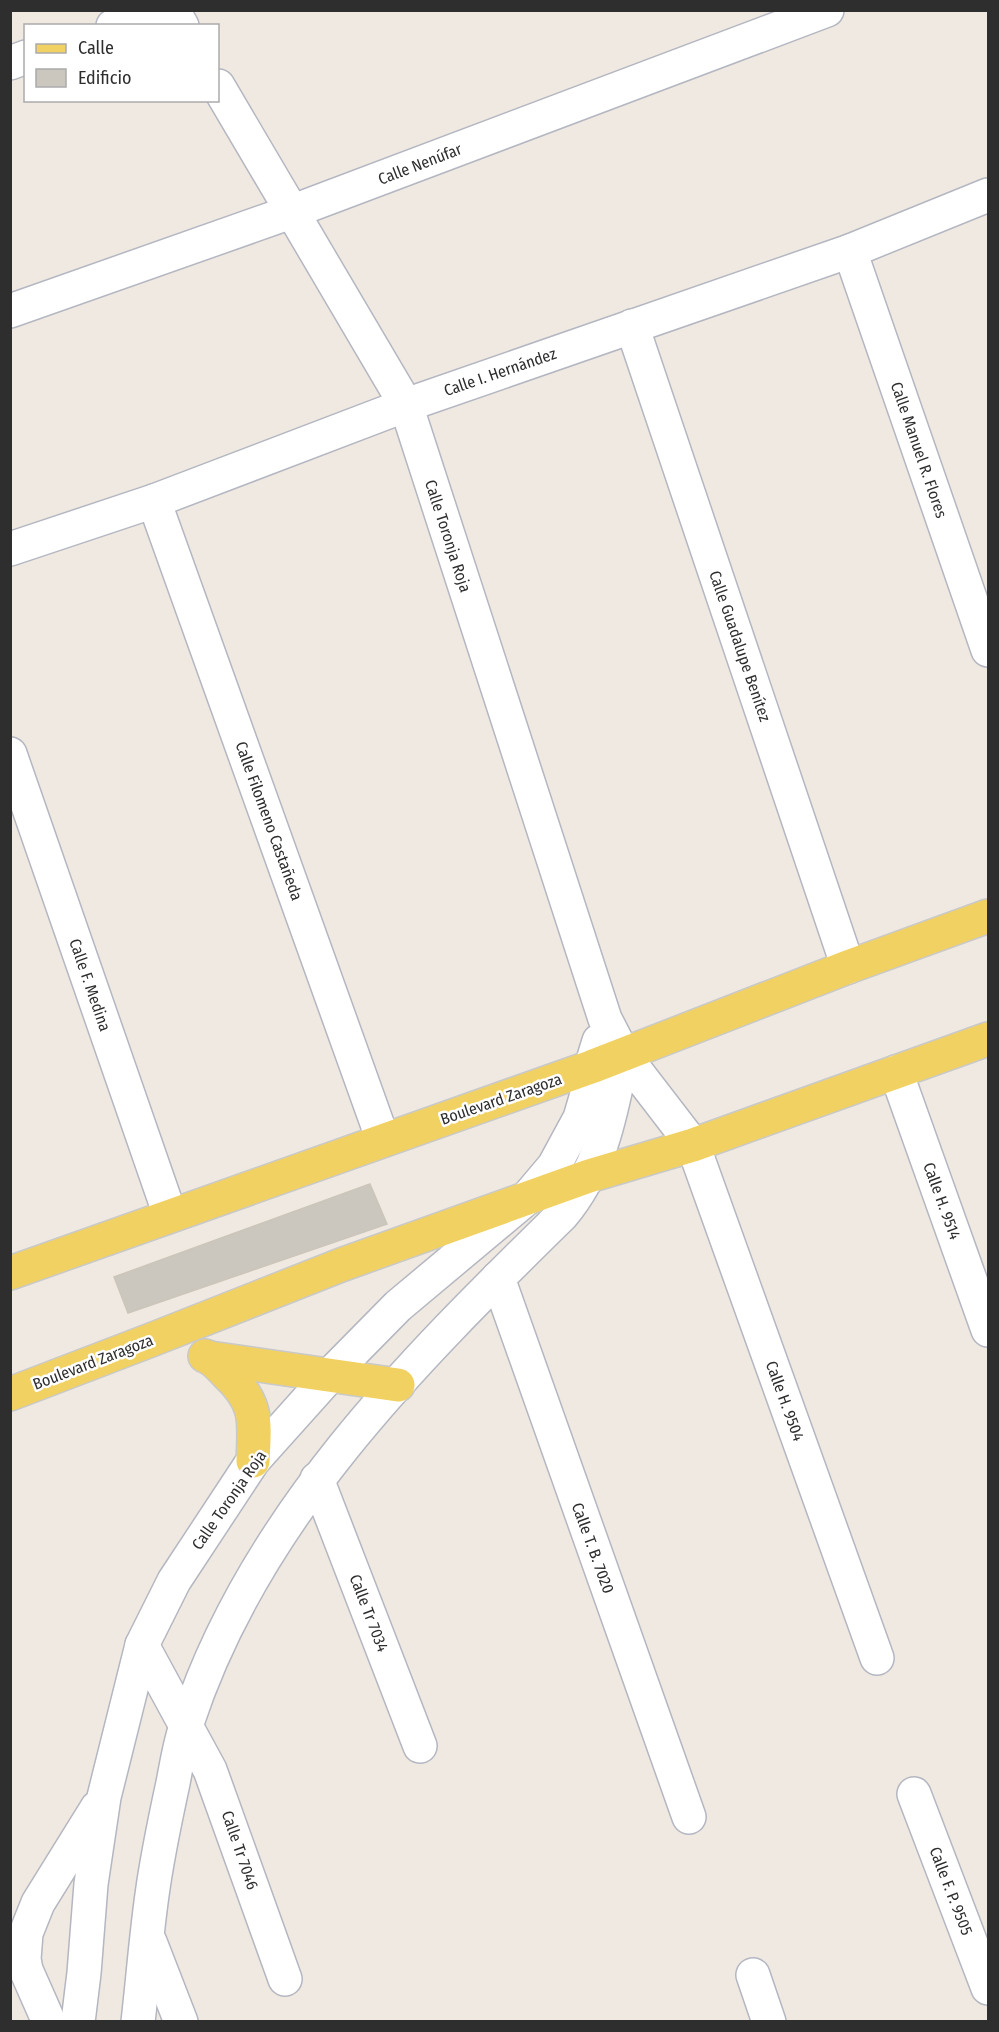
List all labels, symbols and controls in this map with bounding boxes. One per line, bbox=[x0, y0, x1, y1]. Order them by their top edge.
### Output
legend bbox=[24, 24, 219, 102]
text: Calle bbox=[78, 37, 114, 59]
text: Edificio bbox=[78, 67, 131, 89]
street label: Calle Nenúfar bbox=[375, 139, 465, 189]
street label: Calle I. Hernández bbox=[441, 344, 559, 400]
street label: Calle Manuel R. Flores bbox=[887, 379, 951, 521]
street label: Calle Toronja Roja bbox=[421, 477, 475, 595]
street label: Calle Guadalupe Benítez bbox=[705, 568, 775, 724]
street label: Calle Filomeno Castañeda bbox=[231, 739, 307, 903]
street label: Calle F. Medina bbox=[65, 936, 115, 1034]
street label: Boulevard Zaragoza bbox=[438, 1069, 564, 1129]
street label: Calle H. 9514 bbox=[919, 1160, 965, 1242]
street label: Boulevard Zaragoza bbox=[30, 1330, 156, 1394]
street label: Calle H. 9504 bbox=[762, 1358, 808, 1444]
street label: Calle Toronja Roja bbox=[188, 1446, 270, 1553]
street label: Calle T. B. 7020 bbox=[568, 1500, 618, 1596]
street label: Calle Tr 7034 bbox=[346, 1572, 393, 1655]
street label: Calle Tr 7046 bbox=[218, 1808, 262, 1892]
street label: Calle F. P. 9505 bbox=[925, 1844, 977, 1938]

